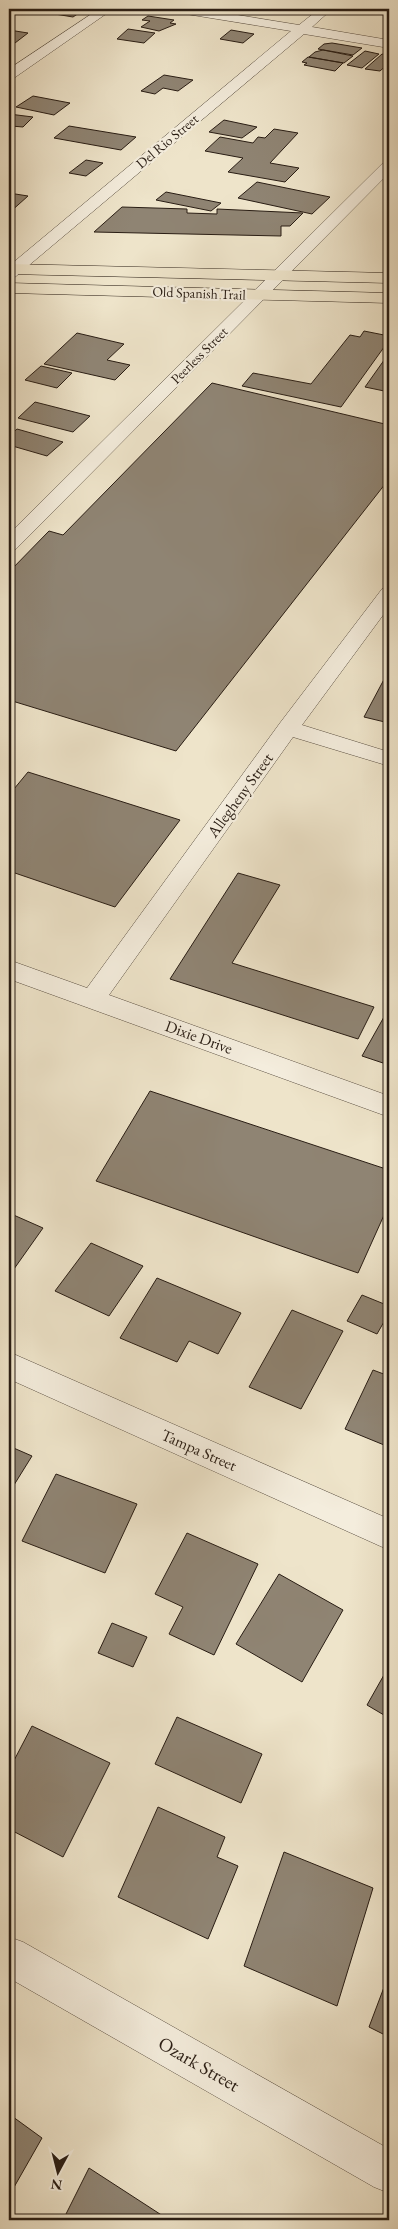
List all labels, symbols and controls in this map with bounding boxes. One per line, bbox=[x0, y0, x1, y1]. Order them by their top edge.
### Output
street label: Del Rio Street bbox=[132, 109, 202, 172]
street label: Old Spanish Trail bbox=[152, 282, 247, 304]
street label: Peerless Street bbox=[167, 322, 232, 387]
street label: Allegheny Street bbox=[202, 749, 278, 842]
street label: Dixie Drive bbox=[162, 1015, 236, 1059]
street label: Tampa Street bbox=[158, 1424, 240, 1476]
street label: Ozark Street bbox=[154, 2031, 244, 2097]
north arrow bbox=[32, 2146, 82, 2196]
text: N bbox=[49, 2175, 63, 2195]

